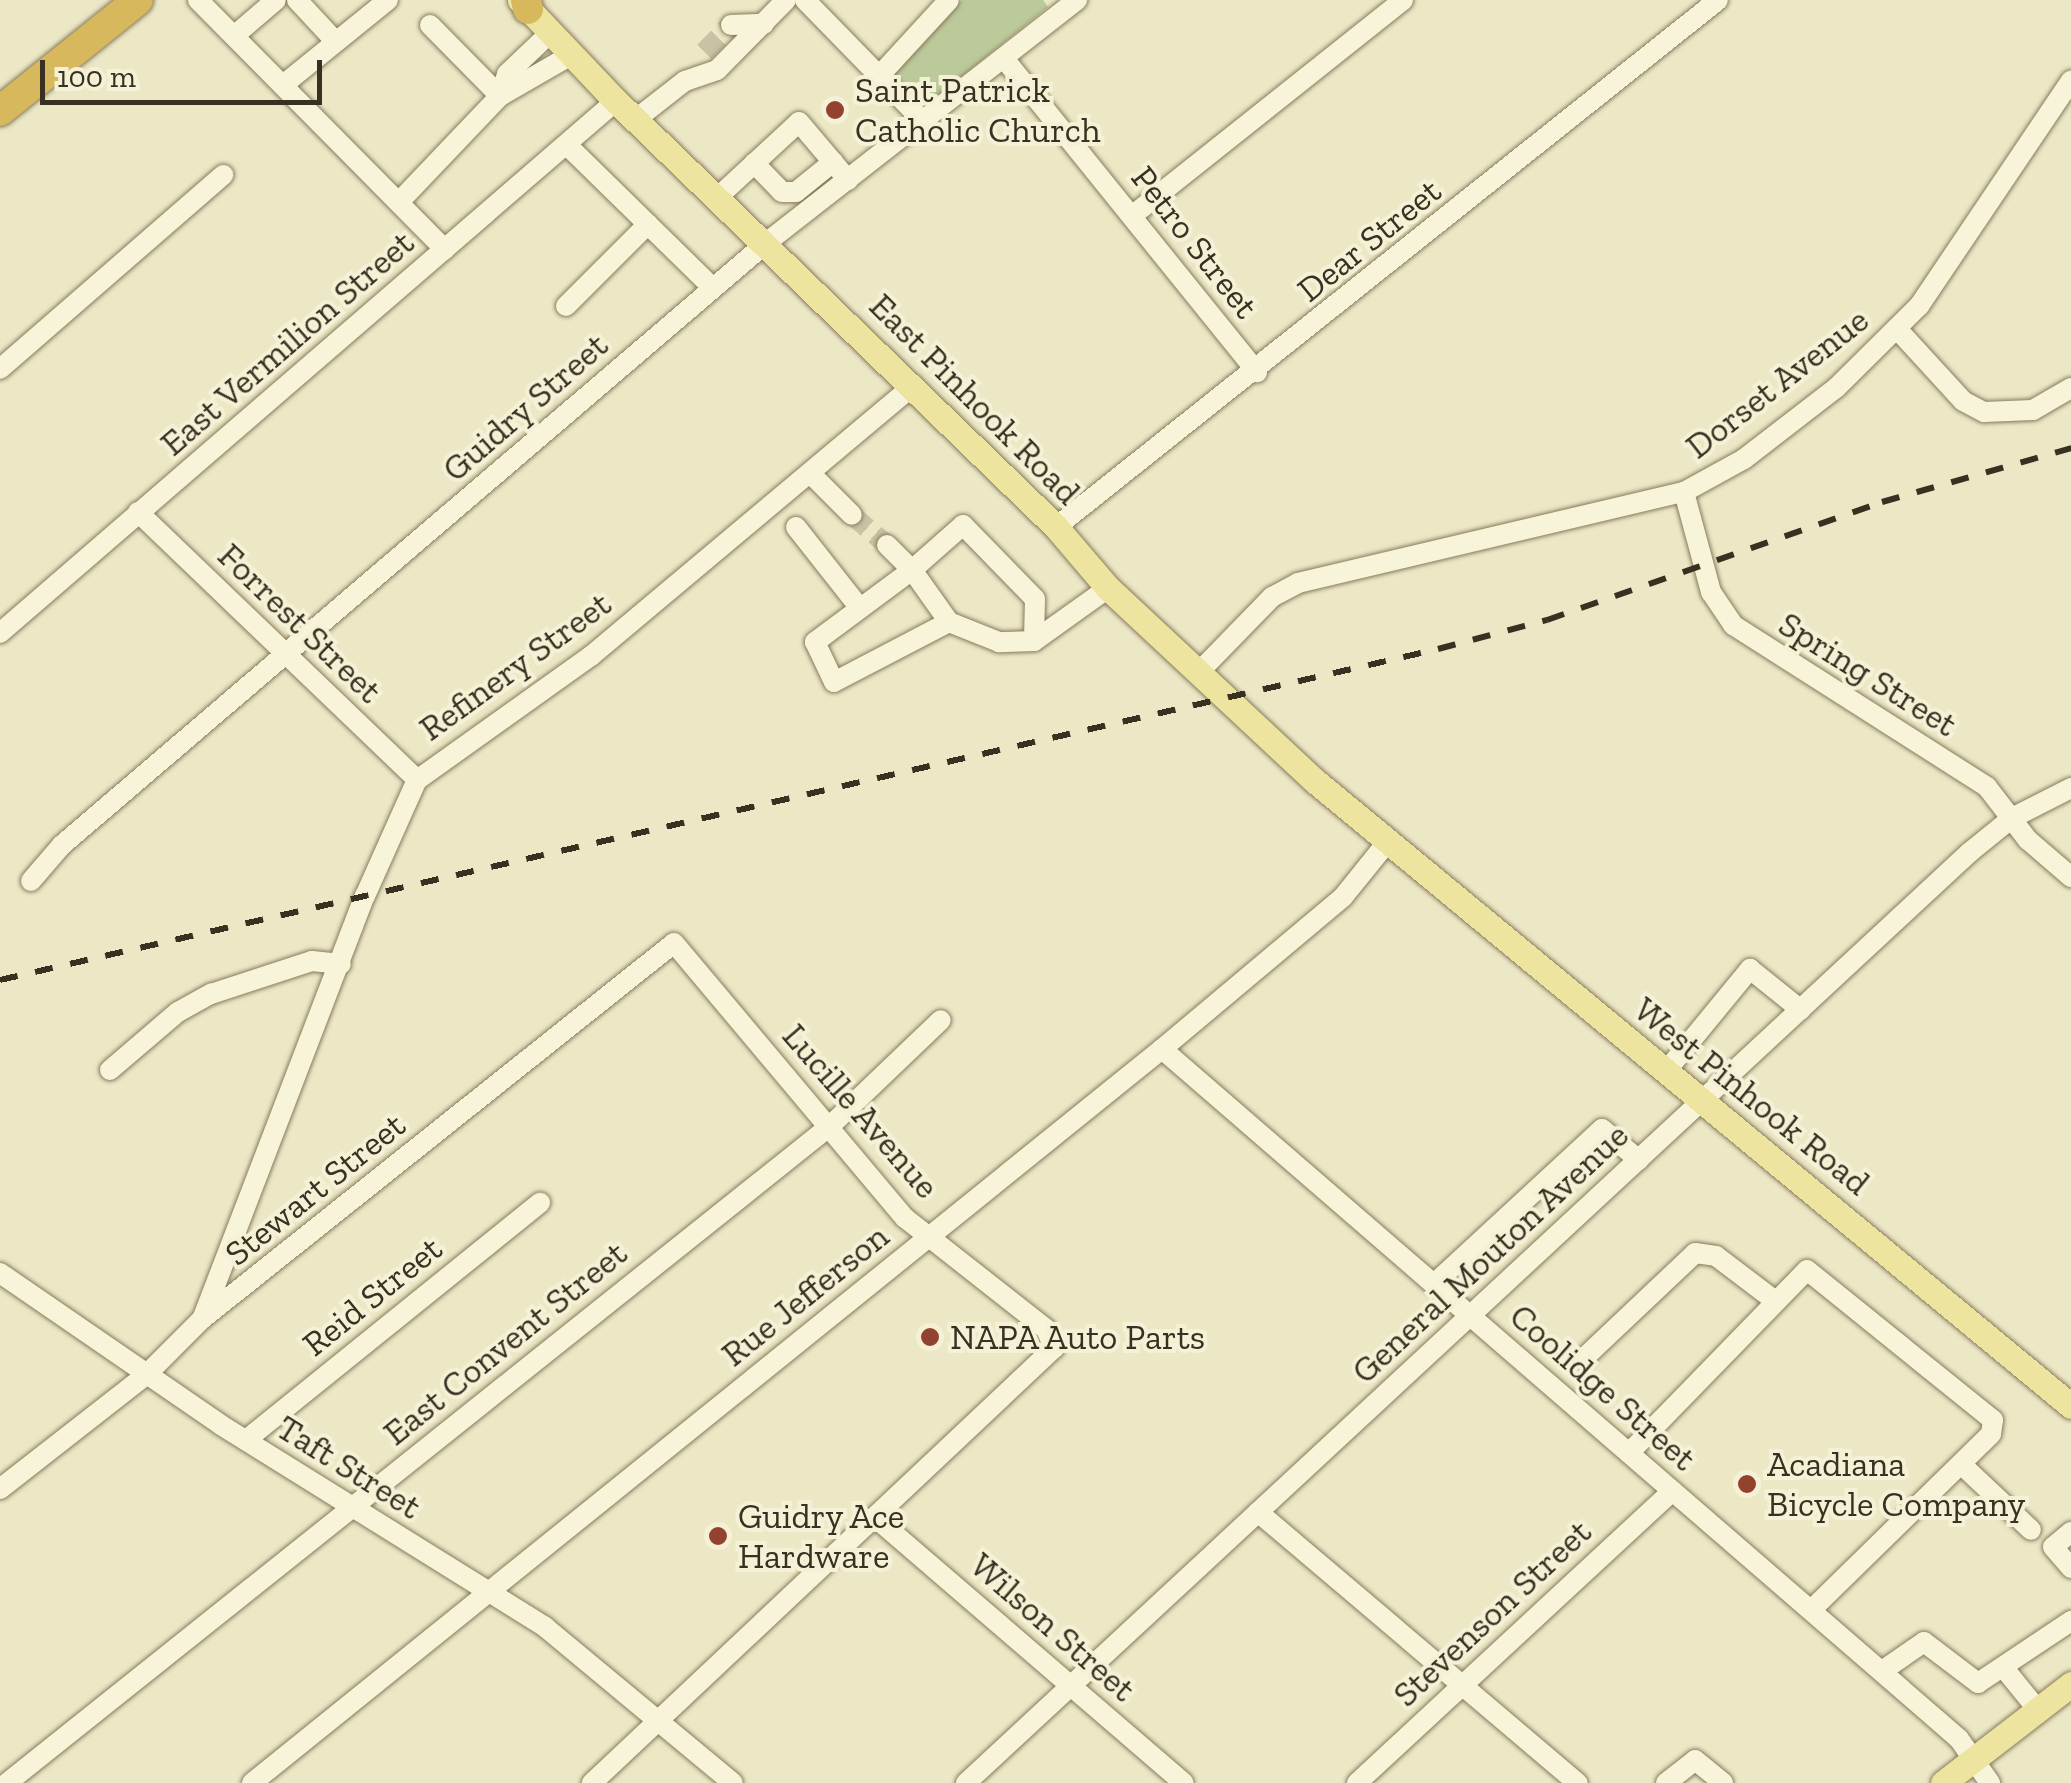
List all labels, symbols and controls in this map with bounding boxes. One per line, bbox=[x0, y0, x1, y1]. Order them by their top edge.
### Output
scale bar bbox=[45, 40, 328, 102]
text: 100 m bbox=[57, 59, 136, 95]
place label: Saint Patrick Catholic Church bbox=[855, 69, 1101, 151]
marker: Saint Patrick Catholic Church bbox=[824, 99, 846, 121]
street label: Petro Street bbox=[1123, 158, 1267, 326]
street label: Dear Street bbox=[1289, 169, 1449, 311]
street label: East Vermilion Street bbox=[152, 221, 422, 465]
street label: East Pinhook Road bbox=[861, 285, 1089, 513]
street label: Dorset Avenue bbox=[1677, 298, 1877, 468]
street label: Guidry Street bbox=[434, 324, 616, 490]
street label: Forrest Street bbox=[209, 535, 391, 711]
street label: Refinery Street bbox=[411, 582, 619, 750]
street label: Spring Street bbox=[1771, 603, 1965, 745]
street label: West Pinhook Road bbox=[1626, 988, 1878, 1204]
street label: Lucille Avenue bbox=[774, 1015, 948, 1207]
street label: Stewart Street bbox=[217, 1104, 413, 1274]
street label: General Mouton Avenue bbox=[1343, 1114, 1637, 1392]
street label: Rue Jefferson bbox=[713, 1215, 897, 1375]
street label: Reid Street bbox=[294, 1227, 450, 1365]
street label: East Convent Street bbox=[375, 1232, 635, 1454]
street label: Coolidge Street bbox=[1501, 1295, 1705, 1479]
place label: NAPA Auto Parts bbox=[950, 1316, 1207, 1358]
marker: NAPA Auto Parts bbox=[919, 1326, 941, 1348]
street label: Taft Street bbox=[269, 1406, 429, 1528]
place label: Acadiana Bicycle Company bbox=[1767, 1443, 2025, 1525]
marker: Acadiana Bicycle Company bbox=[1736, 1473, 1758, 1495]
place label: Guidry Ace Hardware bbox=[738, 1495, 906, 1577]
street label: Stevenson Street bbox=[1385, 1511, 1599, 1715]
marker: Guidry Ace Hardware bbox=[707, 1525, 729, 1547]
street label: Wilson Street bbox=[962, 1544, 1144, 1710]

